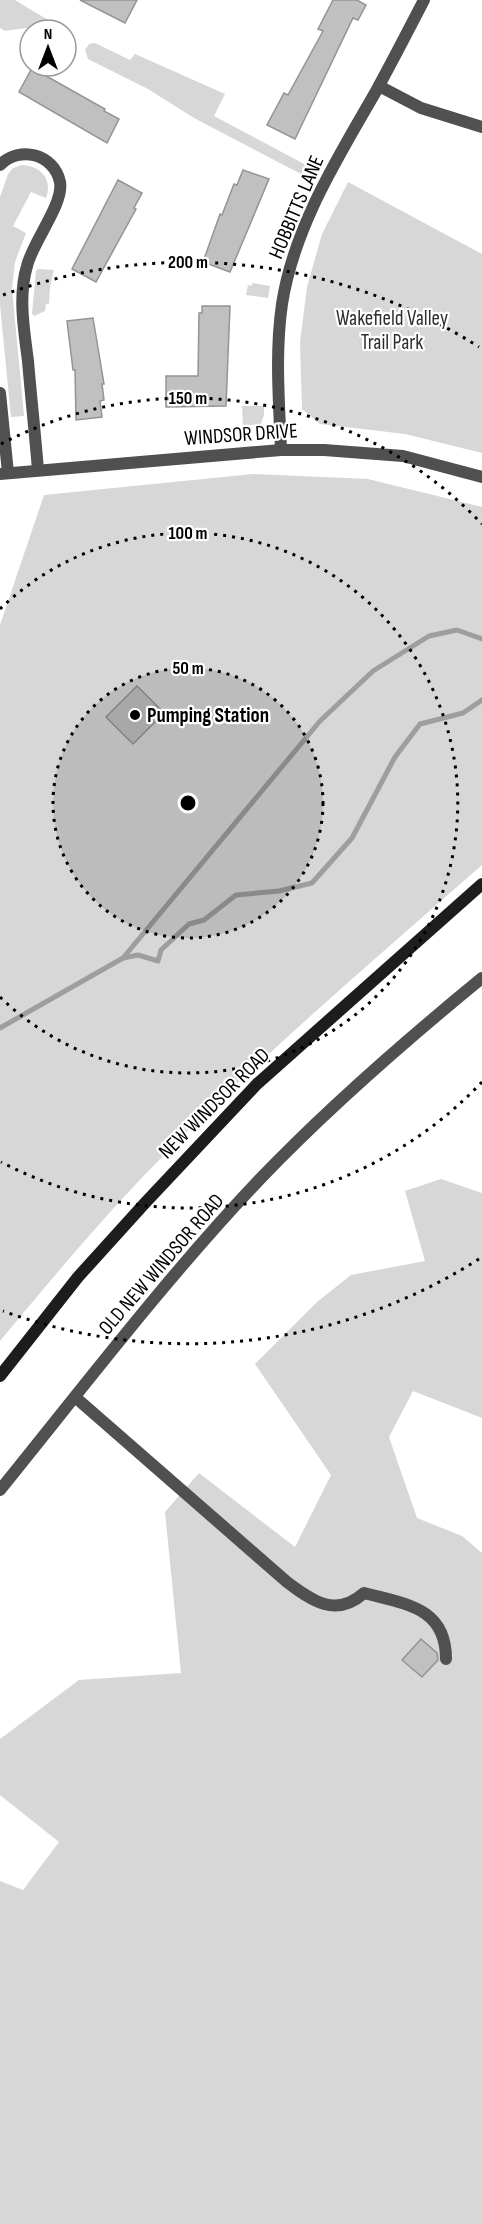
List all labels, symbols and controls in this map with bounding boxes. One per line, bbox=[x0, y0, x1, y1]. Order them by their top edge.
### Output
north arrow bbox=[18, 18, 78, 78]
text: N bbox=[44, 25, 52, 44]
street label: HOBBITTS LANE bbox=[264, 152, 329, 263]
text: 200 m bbox=[168, 252, 208, 273]
park label: Wakefield Valley Trail Park bbox=[336, 306, 448, 355]
text: 150 m bbox=[169, 388, 207, 409]
street label: WINDSOR DRIVE bbox=[184, 418, 299, 451]
text: 100 m bbox=[169, 523, 208, 544]
text: 50 m bbox=[172, 658, 204, 679]
place label: Pumping Station bbox=[147, 703, 269, 728]
marker: Pumping Station bbox=[128, 708, 142, 722]
centre of rings bbox=[178, 793, 198, 813]
street label: NEW WINDSOR ROAD bbox=[154, 1043, 275, 1164]
street label: OLD NEW WINDSOR ROAD bbox=[93, 1189, 229, 1340]

